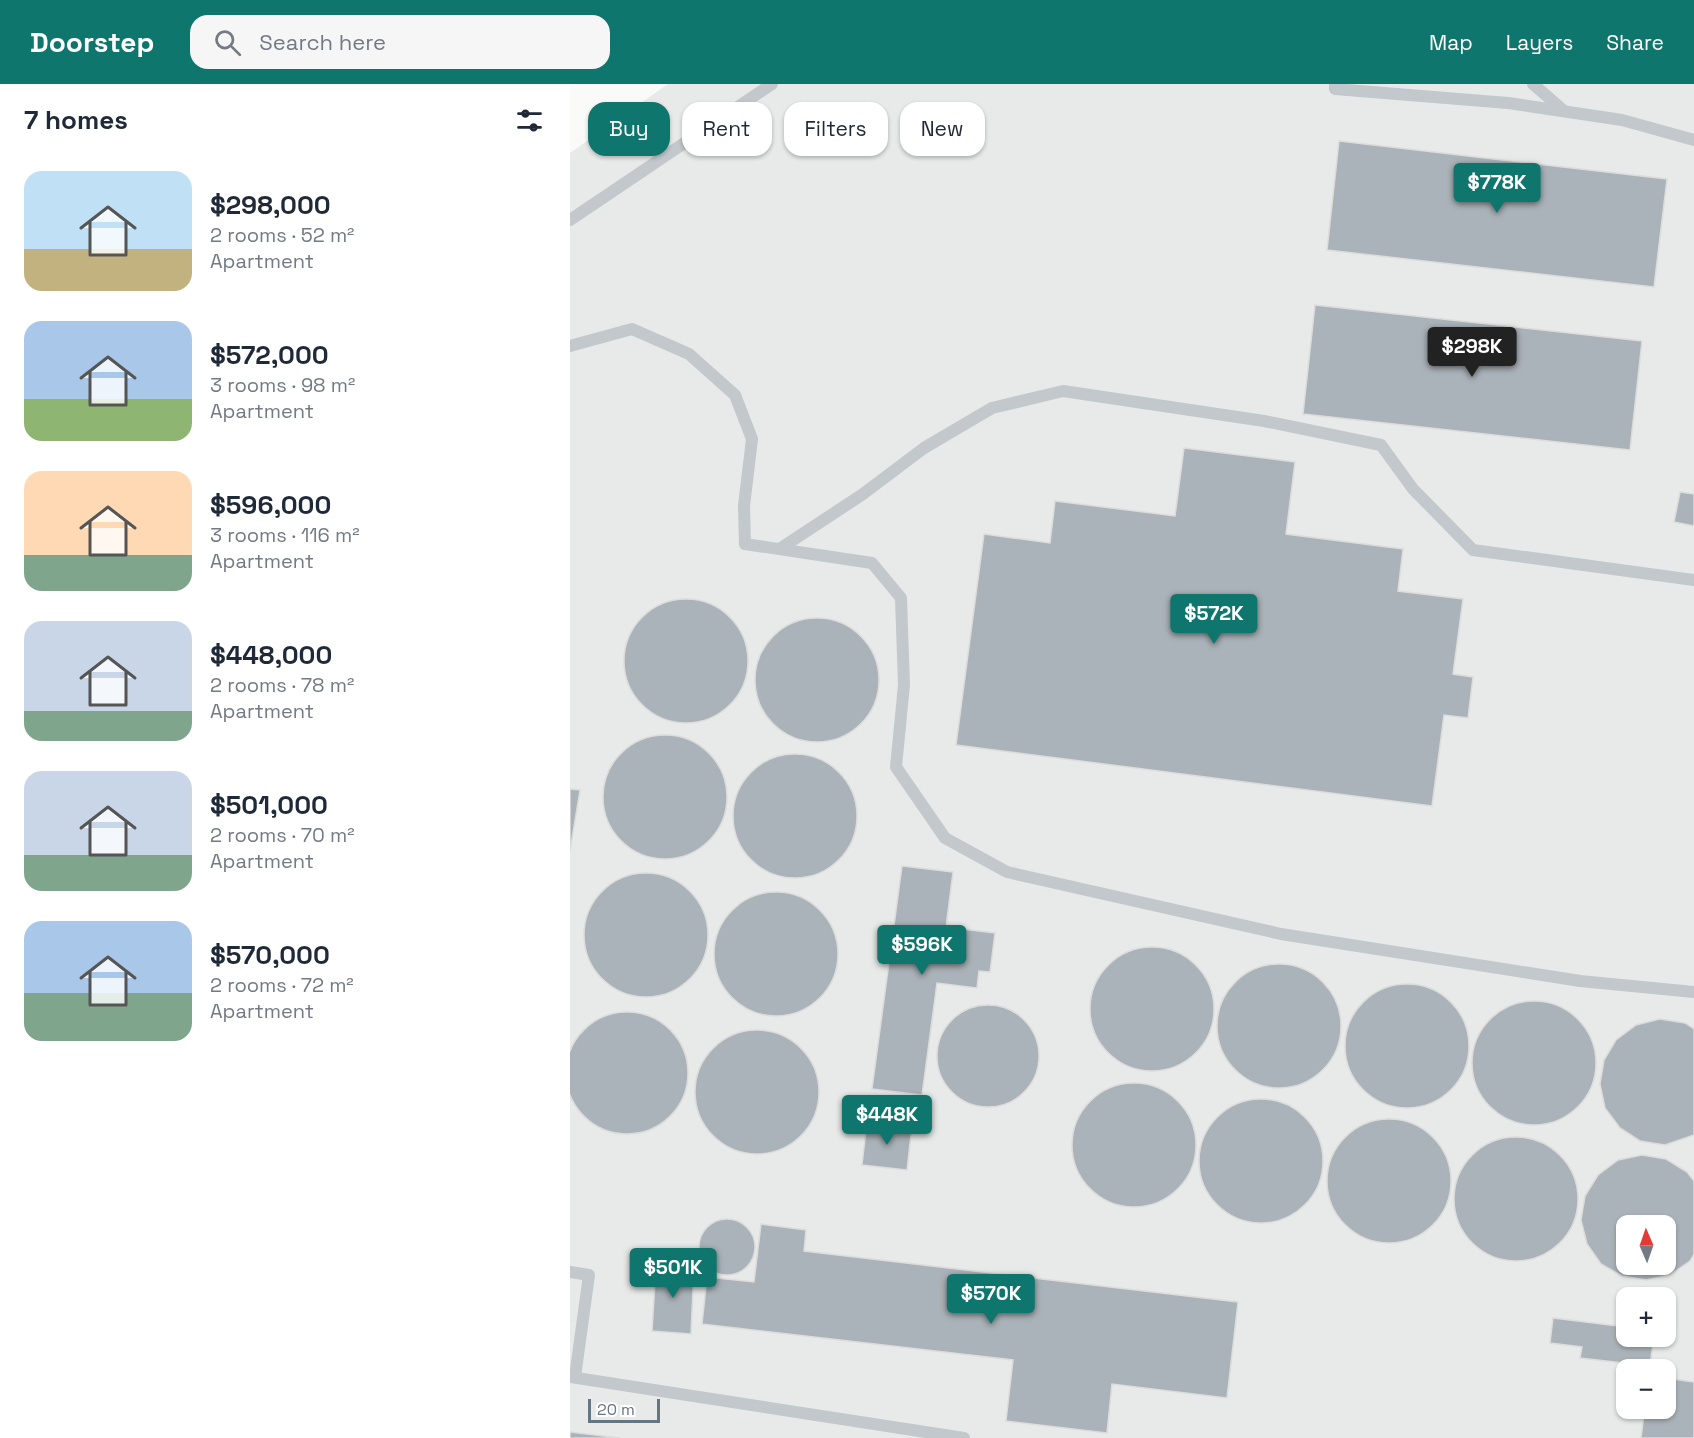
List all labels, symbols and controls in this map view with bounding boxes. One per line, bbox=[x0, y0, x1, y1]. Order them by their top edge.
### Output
search box bbox=[190, 15, 610, 69]
text: Doorstep bbox=[30, 24, 154, 60]
icon: search bbox=[211, 26, 244, 59]
text: Search here bbox=[259, 28, 386, 56]
text: Map bbox=[1429, 29, 1473, 56]
text: Layers bbox=[1506, 29, 1573, 56]
text: Share bbox=[1606, 29, 1664, 56]
chip: Buy bbox=[588, 102, 670, 156]
chip: Rent bbox=[682, 102, 772, 156]
chip: Filters bbox=[784, 102, 888, 156]
chip: New bbox=[900, 102, 985, 156]
text: 7 homes bbox=[24, 103, 128, 137]
icon: filters bbox=[513, 104, 546, 137]
pin: $778K bbox=[1455, 163, 1539, 214]
text: $778K bbox=[1468, 169, 1526, 195]
text: $298,000 bbox=[210, 188, 331, 222]
icon: home bbox=[72, 195, 144, 267]
text: 2 rooms · 52 m² bbox=[210, 222, 354, 248]
text: Apartment bbox=[210, 248, 314, 274]
pin: $298K bbox=[1430, 327, 1514, 378]
text: $298K bbox=[1442, 333, 1502, 359]
text: $572,000 bbox=[210, 338, 329, 372]
icon: home bbox=[72, 345, 144, 417]
text: 3 rooms · 98 m² bbox=[210, 372, 355, 398]
text: Apartment bbox=[210, 398, 314, 424]
text: $596,000 bbox=[210, 488, 331, 522]
icon: home bbox=[72, 495, 144, 567]
text: 3 rooms · 116 m² bbox=[210, 522, 360, 548]
text: Apartment bbox=[210, 548, 314, 574]
pin: $572K bbox=[1172, 594, 1256, 645]
text: $572K bbox=[1184, 600, 1244, 626]
text: $448,000 bbox=[210, 638, 332, 672]
icon: home bbox=[72, 645, 144, 717]
text: 2 rooms · 78 m² bbox=[210, 672, 354, 698]
text: Apartment bbox=[210, 698, 314, 724]
text: $501,000 bbox=[210, 788, 328, 822]
icon: home bbox=[72, 795, 144, 867]
text: 2 rooms · 70 m² bbox=[210, 822, 354, 848]
text: Apartment bbox=[210, 848, 314, 874]
pin: $596K bbox=[880, 925, 964, 976]
text: $596K bbox=[891, 931, 953, 957]
text: $570,000 bbox=[210, 938, 330, 972]
icon: home bbox=[72, 945, 144, 1017]
text: 2 rooms · 72 m² bbox=[210, 972, 354, 998]
text: Apartment bbox=[210, 998, 314, 1024]
pin: $448K bbox=[845, 1095, 929, 1146]
text: $448K bbox=[856, 1101, 918, 1127]
north arrow bbox=[1616, 1215, 1676, 1275]
map controls bbox=[1616, 1215, 1676, 1419]
pin: $501K bbox=[631, 1248, 715, 1299]
text: $501K bbox=[644, 1254, 702, 1280]
pin: $570K bbox=[949, 1274, 1033, 1325]
text: $570K bbox=[961, 1280, 1021, 1306]
button: + bbox=[1616, 1287, 1676, 1347]
button: − bbox=[1616, 1359, 1676, 1419]
scale bar bbox=[588, 1396, 660, 1424]
text: 20 m bbox=[597, 1399, 635, 1420]

